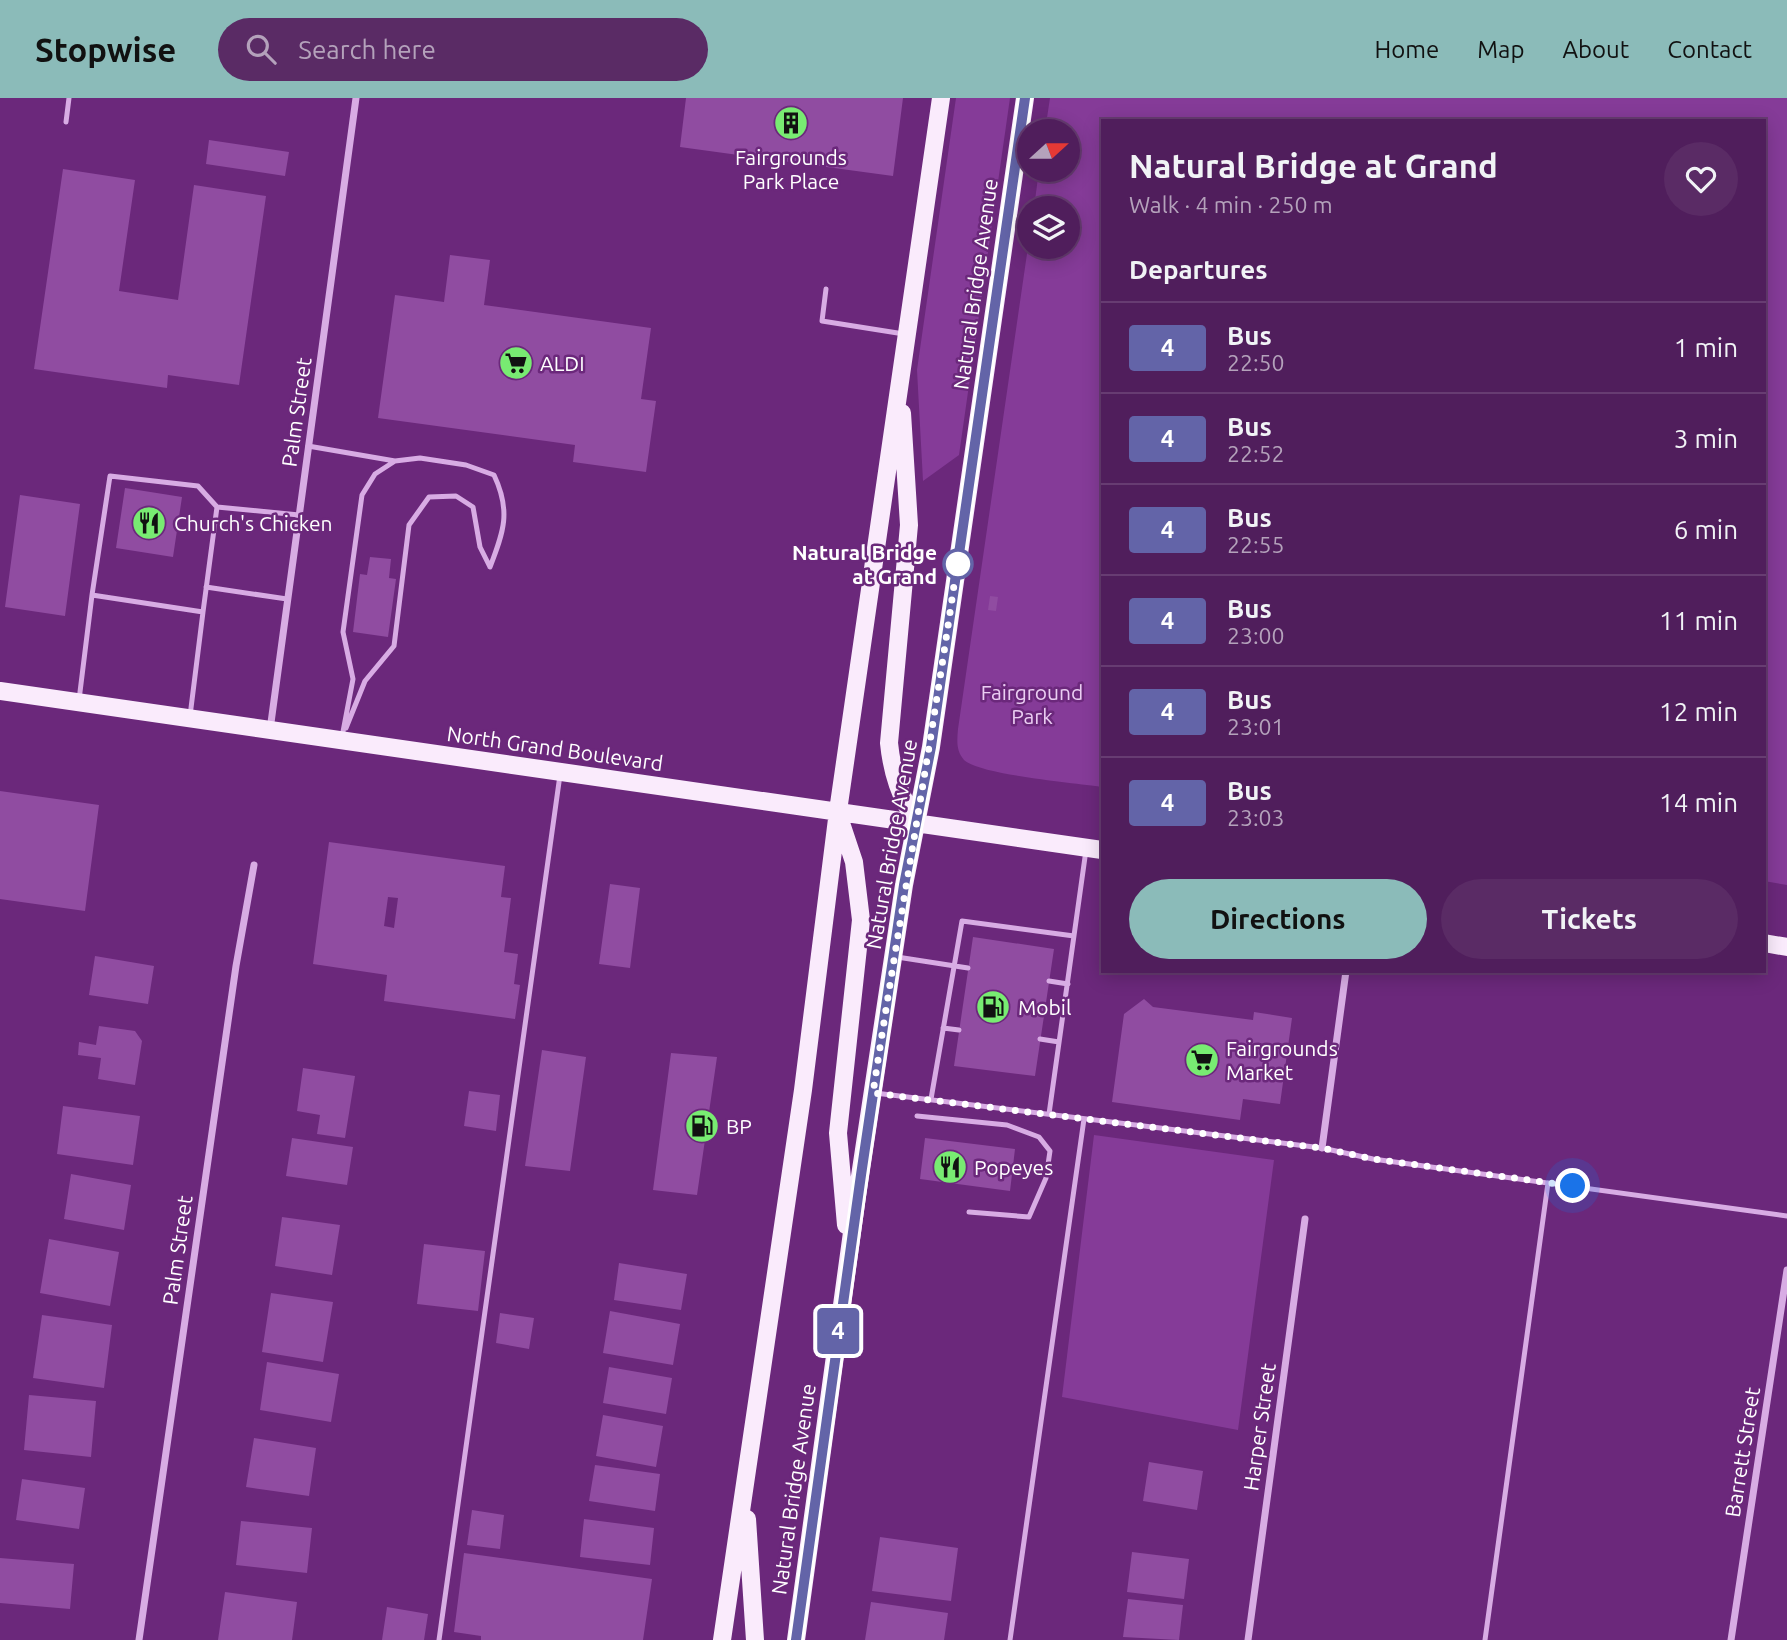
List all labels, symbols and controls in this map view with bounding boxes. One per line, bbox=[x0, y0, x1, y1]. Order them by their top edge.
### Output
search box bbox=[218, 18, 708, 81]
icon: search bbox=[242, 30, 280, 68]
text: Stopwise bbox=[35, 31, 176, 68]
text: Search here bbox=[298, 35, 436, 64]
text: Home bbox=[1374, 36, 1439, 63]
text: Map bbox=[1477, 36, 1524, 63]
text: About bbox=[1562, 36, 1629, 63]
text: Contact bbox=[1667, 36, 1752, 63]
building icon: Fairgrounds Park Place bbox=[772, 104, 810, 142]
north arrow bbox=[1017, 119, 1080, 182]
map controls bbox=[1017, 119, 1080, 259]
button: heart bbox=[1664, 142, 1738, 216]
place label: Fairgrounds Park Place bbox=[735, 145, 847, 193]
text: Natural Bridge at Grand bbox=[1129, 147, 1498, 184]
street label: Natural Bridge Avenue bbox=[948, 177, 1002, 391]
text: Walk · 4 min · 250 m bbox=[1129, 192, 1333, 217]
button: layers bbox=[1017, 196, 1080, 259]
text: Departures bbox=[1129, 255, 1267, 284]
text: Bus bbox=[1227, 321, 1272, 350]
text: 1 min bbox=[1674, 333, 1738, 362]
text: 4 bbox=[1161, 334, 1174, 361]
supermarket icon: ALDI bbox=[497, 344, 535, 382]
text: 22:50 bbox=[1227, 350, 1285, 375]
place label: ALDI bbox=[540, 351, 585, 375]
street label: Palm Street bbox=[276, 356, 316, 468]
text: Bus bbox=[1227, 412, 1272, 441]
text: 3 min bbox=[1674, 424, 1738, 453]
text: 4 bbox=[1161, 425, 1174, 452]
text: 22:52 bbox=[1227, 441, 1285, 466]
text: Bus bbox=[1227, 503, 1272, 532]
restaurant icon: Church's Chicken bbox=[130, 504, 168, 542]
place label: Church's Chicken bbox=[174, 511, 333, 535]
text: 6 min bbox=[1674, 515, 1738, 544]
text: 4 bbox=[1161, 516, 1174, 543]
text: 22:55 bbox=[1227, 532, 1285, 557]
place label: Natural Bridge at Grand bbox=[792, 540, 937, 588]
marker: Natural Bridge at Grand bbox=[943, 549, 973, 579]
text: Bus bbox=[1227, 594, 1272, 623]
text: 11 min bbox=[1659, 606, 1738, 635]
text: 4 bbox=[1161, 607, 1174, 634]
text: 23:00 bbox=[1227, 623, 1285, 648]
park label: Fairground Park bbox=[981, 680, 1083, 728]
text: Bus bbox=[1227, 685, 1272, 714]
text: 12 min bbox=[1659, 697, 1738, 726]
text: 4 bbox=[1161, 698, 1174, 725]
text: 23:01 bbox=[1227, 714, 1285, 739]
street label: North Grand Boulevard bbox=[445, 721, 665, 775]
street label: Natural Bridge Avenue bbox=[861, 737, 921, 951]
text: Bus bbox=[1227, 776, 1272, 805]
text: 14 min bbox=[1659, 788, 1738, 817]
text: 4 bbox=[1161, 789, 1174, 816]
text: 23:03 bbox=[1227, 805, 1285, 830]
button: Directions bbox=[1129, 879, 1427, 959]
button: Tickets bbox=[1441, 879, 1738, 959]
fuel station icon: Mobil bbox=[974, 988, 1012, 1026]
place label: Mobil bbox=[1018, 995, 1071, 1019]
place label: Fairgrounds Market bbox=[1226, 1036, 1338, 1084]
supermarket icon: Fairgrounds Market bbox=[1183, 1041, 1221, 1079]
fuel station icon: BP bbox=[683, 1107, 721, 1145]
place label: BP bbox=[726, 1114, 752, 1138]
restaurant icon: Popeyes bbox=[931, 1148, 969, 1186]
place label: Popeyes bbox=[974, 1155, 1053, 1179]
your location bbox=[1555, 1168, 1590, 1203]
street label: Palm Street bbox=[157, 1194, 197, 1306]
line badge: 4 bbox=[815, 1308, 861, 1354]
text: 4 bbox=[831, 1317, 845, 1344]
street label: Harper Street bbox=[1238, 1362, 1280, 1492]
street label: Natural Bridge Avenue bbox=[766, 1382, 820, 1596]
street label: Barrett Street bbox=[1720, 1385, 1764, 1519]

